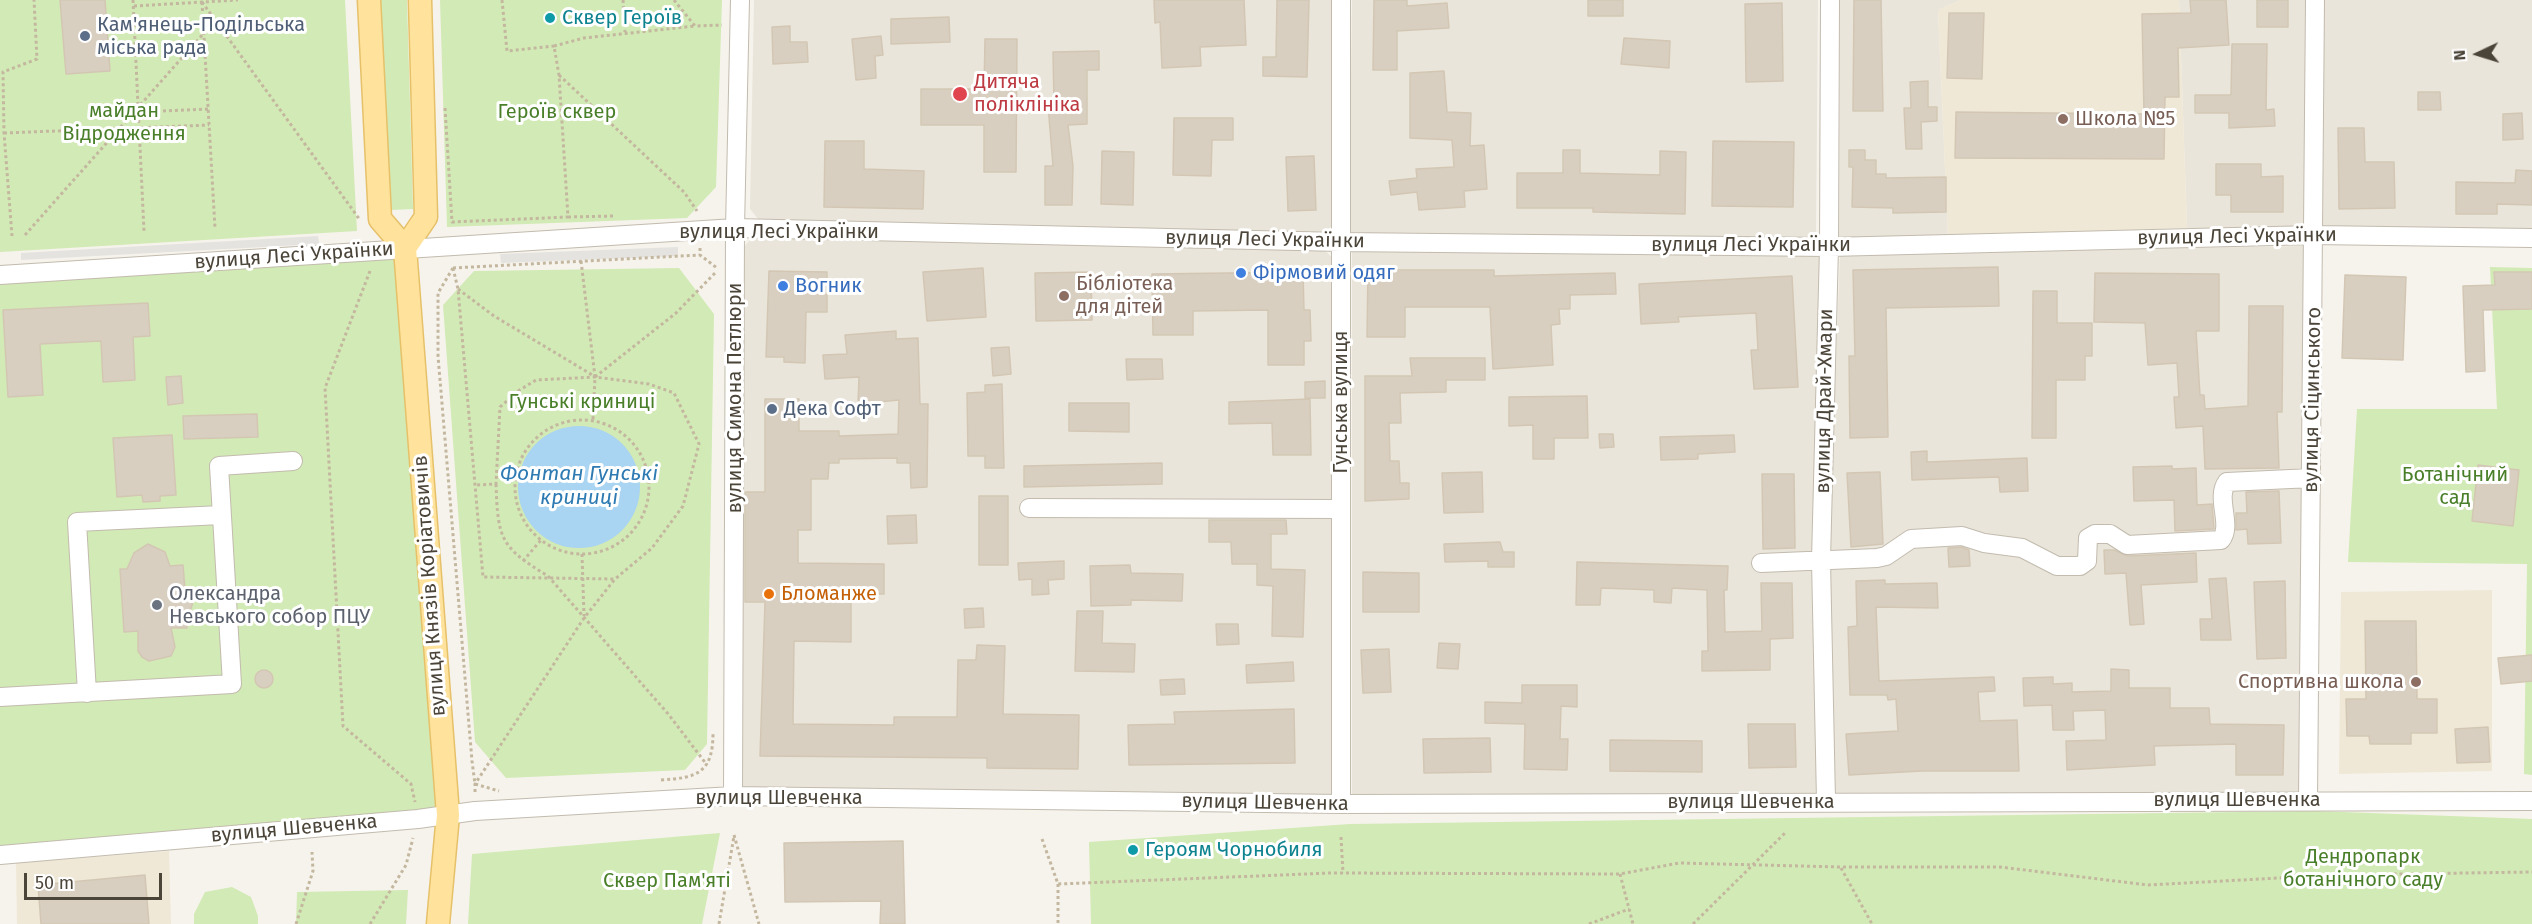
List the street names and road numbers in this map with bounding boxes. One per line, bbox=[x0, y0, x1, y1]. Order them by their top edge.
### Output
street label: вулиця Лесі Українки bbox=[679, 220, 879, 244]
street label: вулиця Лесі Українки bbox=[2137, 223, 2337, 251]
street label: вулиця Лесі Українки bbox=[1165, 226, 1365, 254]
street label: вулиця Лесі Українки bbox=[1651, 233, 1851, 257]
street label: вулиця Лесі Українки bbox=[194, 237, 394, 275]
street label: вулиця Симона Петлюри bbox=[723, 282, 747, 514]
street label: вулиця Сіцинського bbox=[2299, 307, 2327, 493]
street label: вулиця Драй-Хмари bbox=[1811, 308, 1839, 494]
street label: Гунська вулиця bbox=[1329, 330, 1353, 474]
street label: вулиця Князів Коріатовичів bbox=[409, 455, 451, 717]
street label: вулиця Шевченка bbox=[695, 786, 863, 810]
street label: вулиця Шевченка bbox=[2153, 788, 2321, 812]
street label: вулиця Шевченка bbox=[1181, 790, 1349, 816]
street label: вулиця Шевченка bbox=[1667, 790, 1835, 814]
street label: вулиця Шевченка bbox=[210, 810, 378, 848]

